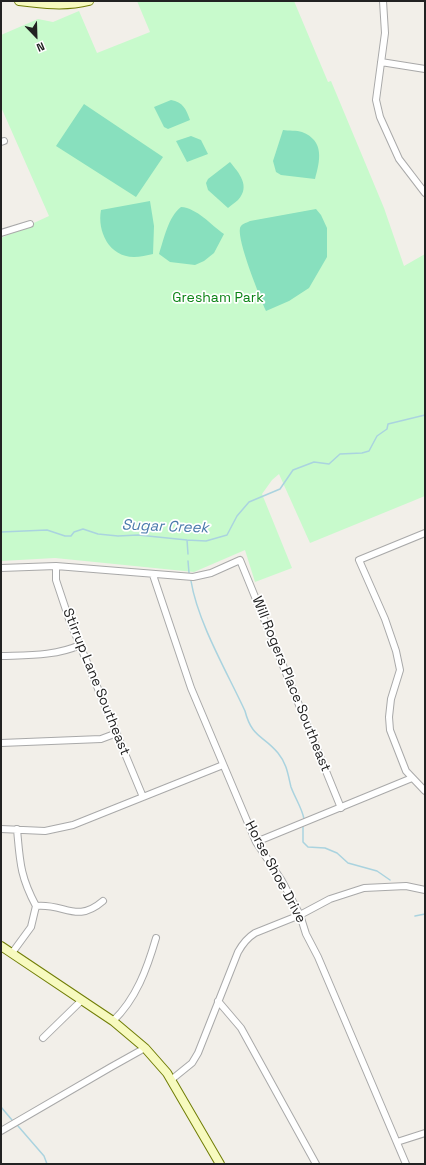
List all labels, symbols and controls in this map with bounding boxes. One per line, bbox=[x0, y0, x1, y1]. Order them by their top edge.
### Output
north arrow bbox=[16, 16, 56, 56]
text: N bbox=[35, 39, 47, 55]
park label: Gresham Park bbox=[172, 290, 264, 306]
water label: Sugar Creek bbox=[121, 516, 209, 538]
street label: Will Rogers Place Southeast bbox=[248, 594, 334, 774]
street label: Stirrup Lane Southeast bbox=[59, 606, 133, 758]
street label: Horse Shoe Drive bbox=[241, 818, 309, 926]

